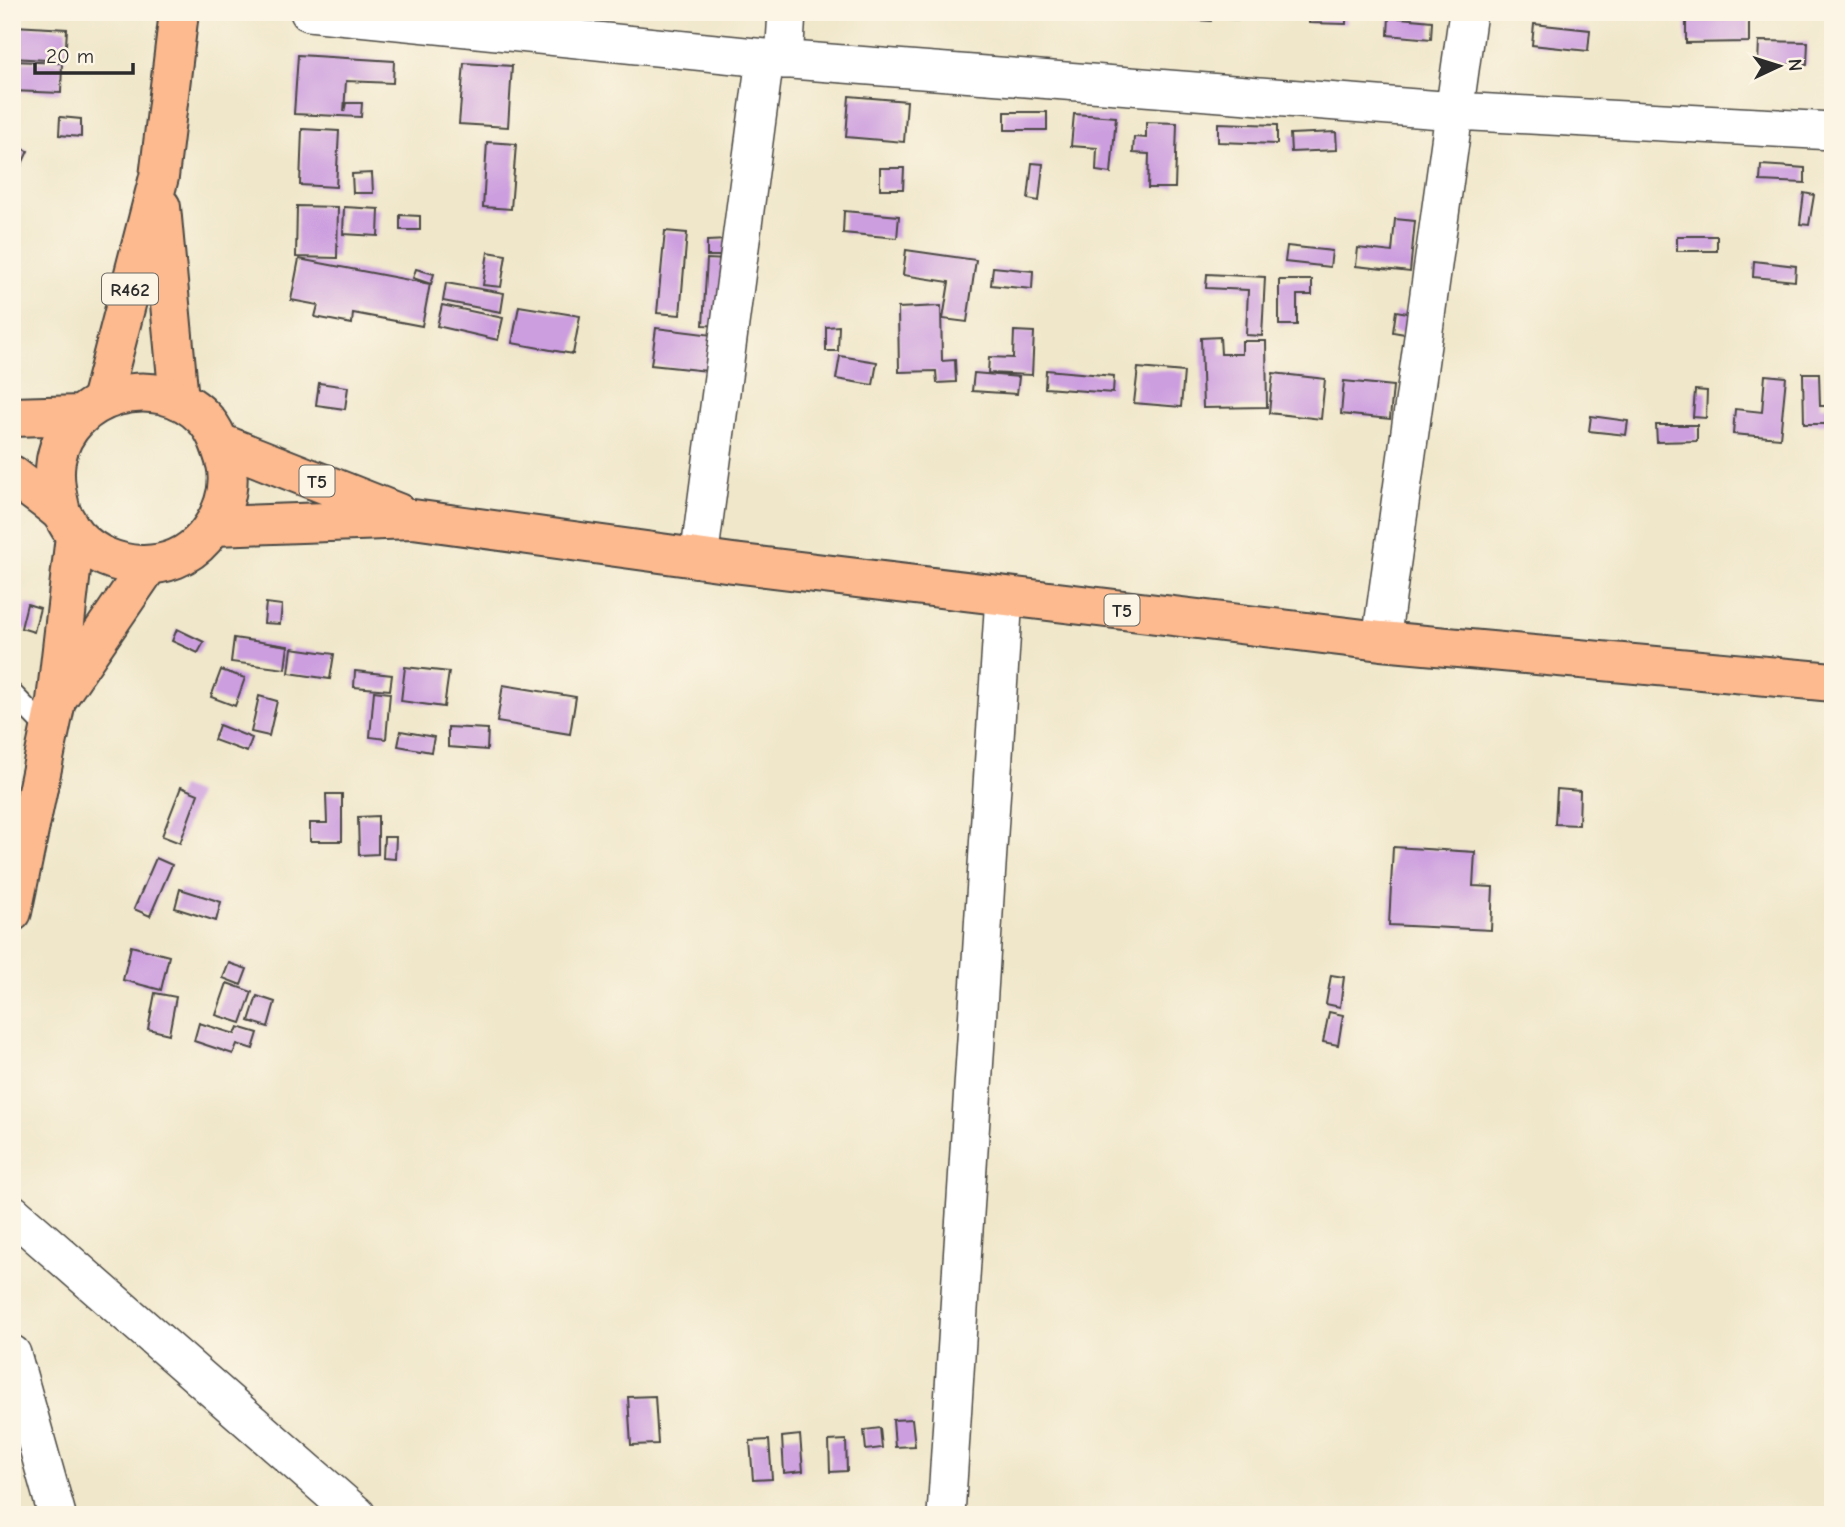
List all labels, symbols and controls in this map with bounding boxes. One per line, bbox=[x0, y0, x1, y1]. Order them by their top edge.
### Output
scale bar bbox=[35, 32, 133, 76]
north arrow bbox=[1744, 32, 1814, 102]
text: 20 m bbox=[46, 44, 94, 68]
text: N bbox=[1784, 58, 1806, 72]
road number: R462 bbox=[102, 274, 158, 304]
road number: T5 bbox=[300, 466, 334, 496]
road number: T5 bbox=[1104, 594, 1140, 625]

